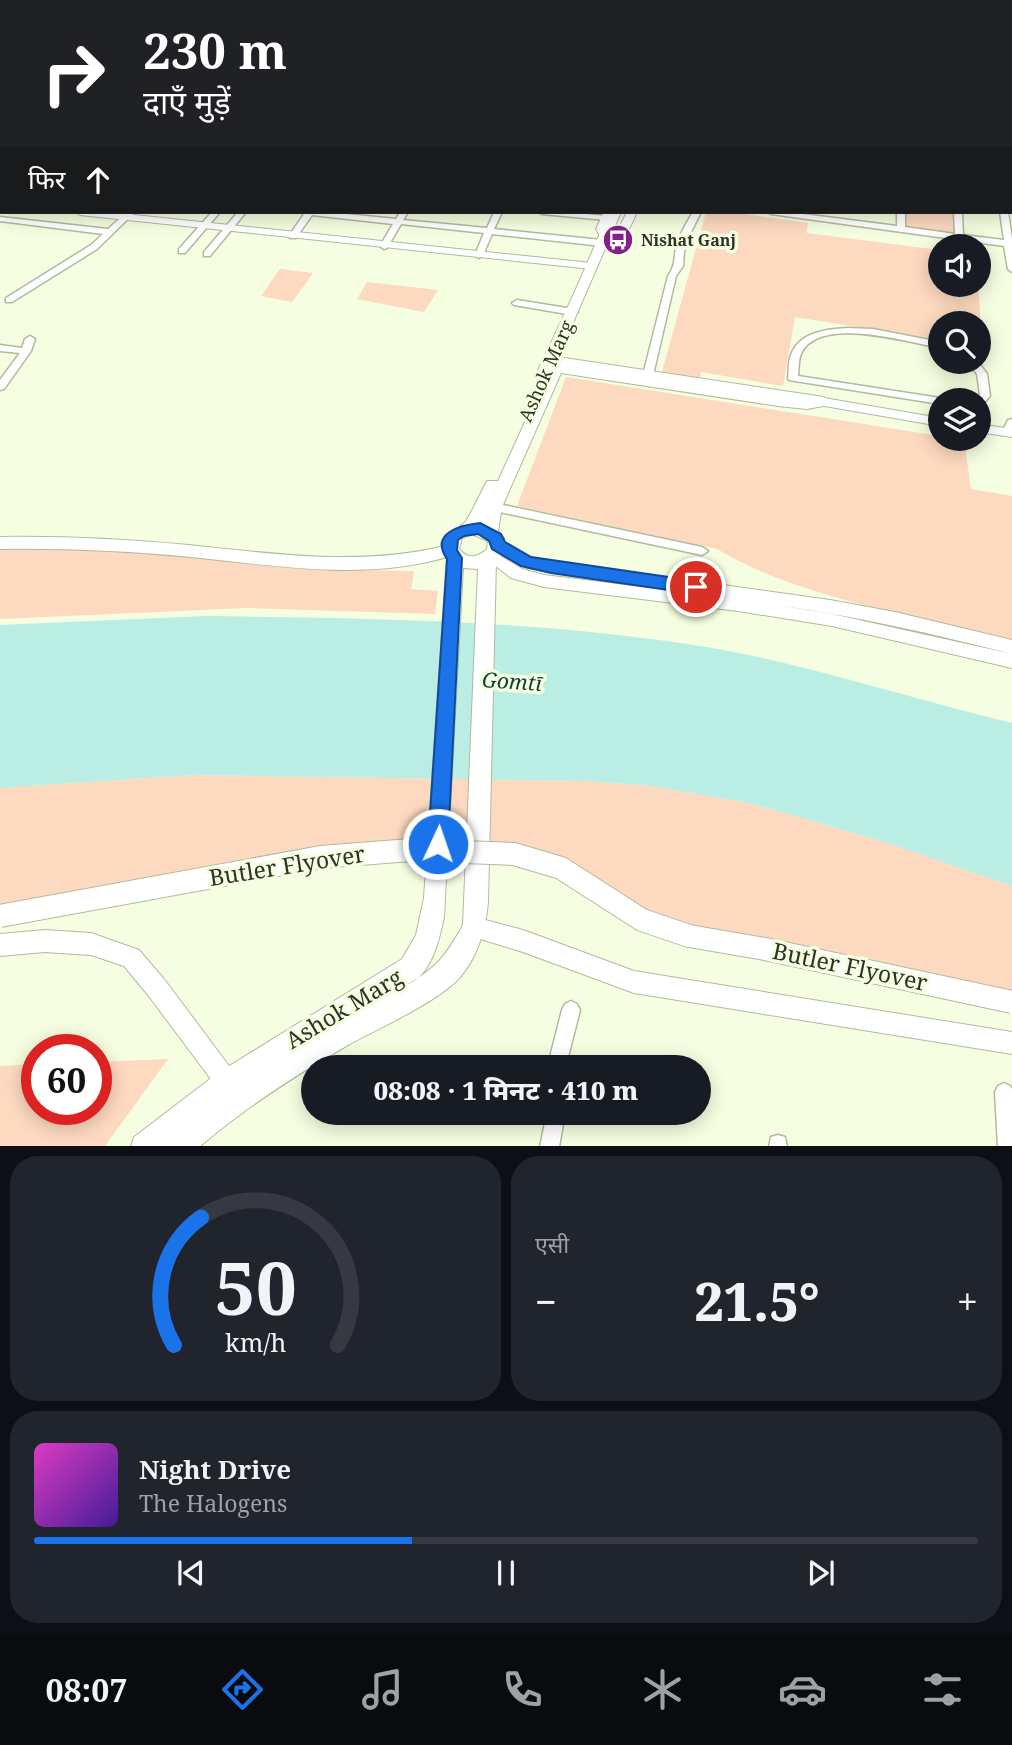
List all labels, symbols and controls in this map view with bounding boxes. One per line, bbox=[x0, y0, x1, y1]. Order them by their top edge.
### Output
text: 230 m bbox=[143, 17, 287, 83]
icon: right bbox=[28, 28, 119, 119]
text: दाएँ मुड़ें bbox=[143, 80, 231, 123]
text: फिर bbox=[28, 161, 65, 197]
icon: ahead bbox=[79, 161, 117, 199]
bus stop icon: Nishat Ganj bbox=[601, 223, 635, 257]
place label: Nishat Ganj bbox=[641, 229, 736, 251]
map controls bbox=[928, 234, 991, 451]
button: sound bbox=[928, 234, 991, 297]
button: search bbox=[928, 311, 991, 374]
street label: Ashok Marg bbox=[512, 316, 580, 426]
button: layers bbox=[928, 388, 991, 451]
pin bbox=[666, 557, 726, 617]
icon: arrive bbox=[677, 568, 715, 606]
water label: Gomtī bbox=[481, 665, 545, 697]
position arrow bbox=[401, 807, 475, 881]
street label: Butler Flyover bbox=[207, 837, 367, 893]
street label: Butler Flyover bbox=[770, 934, 931, 998]
street label: Ashok Marg bbox=[279, 960, 409, 1056]
speed limit sign: 60 bbox=[21, 1034, 112, 1125]
text: 08:08 · 1 मिनट · 410 m bbox=[374, 1072, 638, 1108]
text: एसी bbox=[535, 1228, 569, 1260]
text: 50 bbox=[214, 1237, 297, 1336]
text: 21.5° bbox=[694, 1265, 820, 1336]
text: − bbox=[535, 1275, 557, 1327]
text: + bbox=[957, 1275, 978, 1327]
text: km/h bbox=[225, 1324, 286, 1358]
text: Night Drive bbox=[139, 1451, 291, 1487]
text: The Halogens bbox=[139, 1487, 287, 1519]
icon: previous bbox=[172, 1554, 210, 1592]
icon: pause bbox=[487, 1554, 525, 1592]
icon: next bbox=[802, 1554, 840, 1592]
icon: directions bbox=[218, 1665, 267, 1714]
icon: music bbox=[358, 1665, 407, 1714]
icon: phone bbox=[498, 1665, 547, 1714]
icon: climate bbox=[638, 1665, 687, 1714]
icon: car bbox=[778, 1665, 827, 1714]
icon: filters bbox=[918, 1665, 967, 1714]
text: 08:07 bbox=[45, 1668, 127, 1711]

